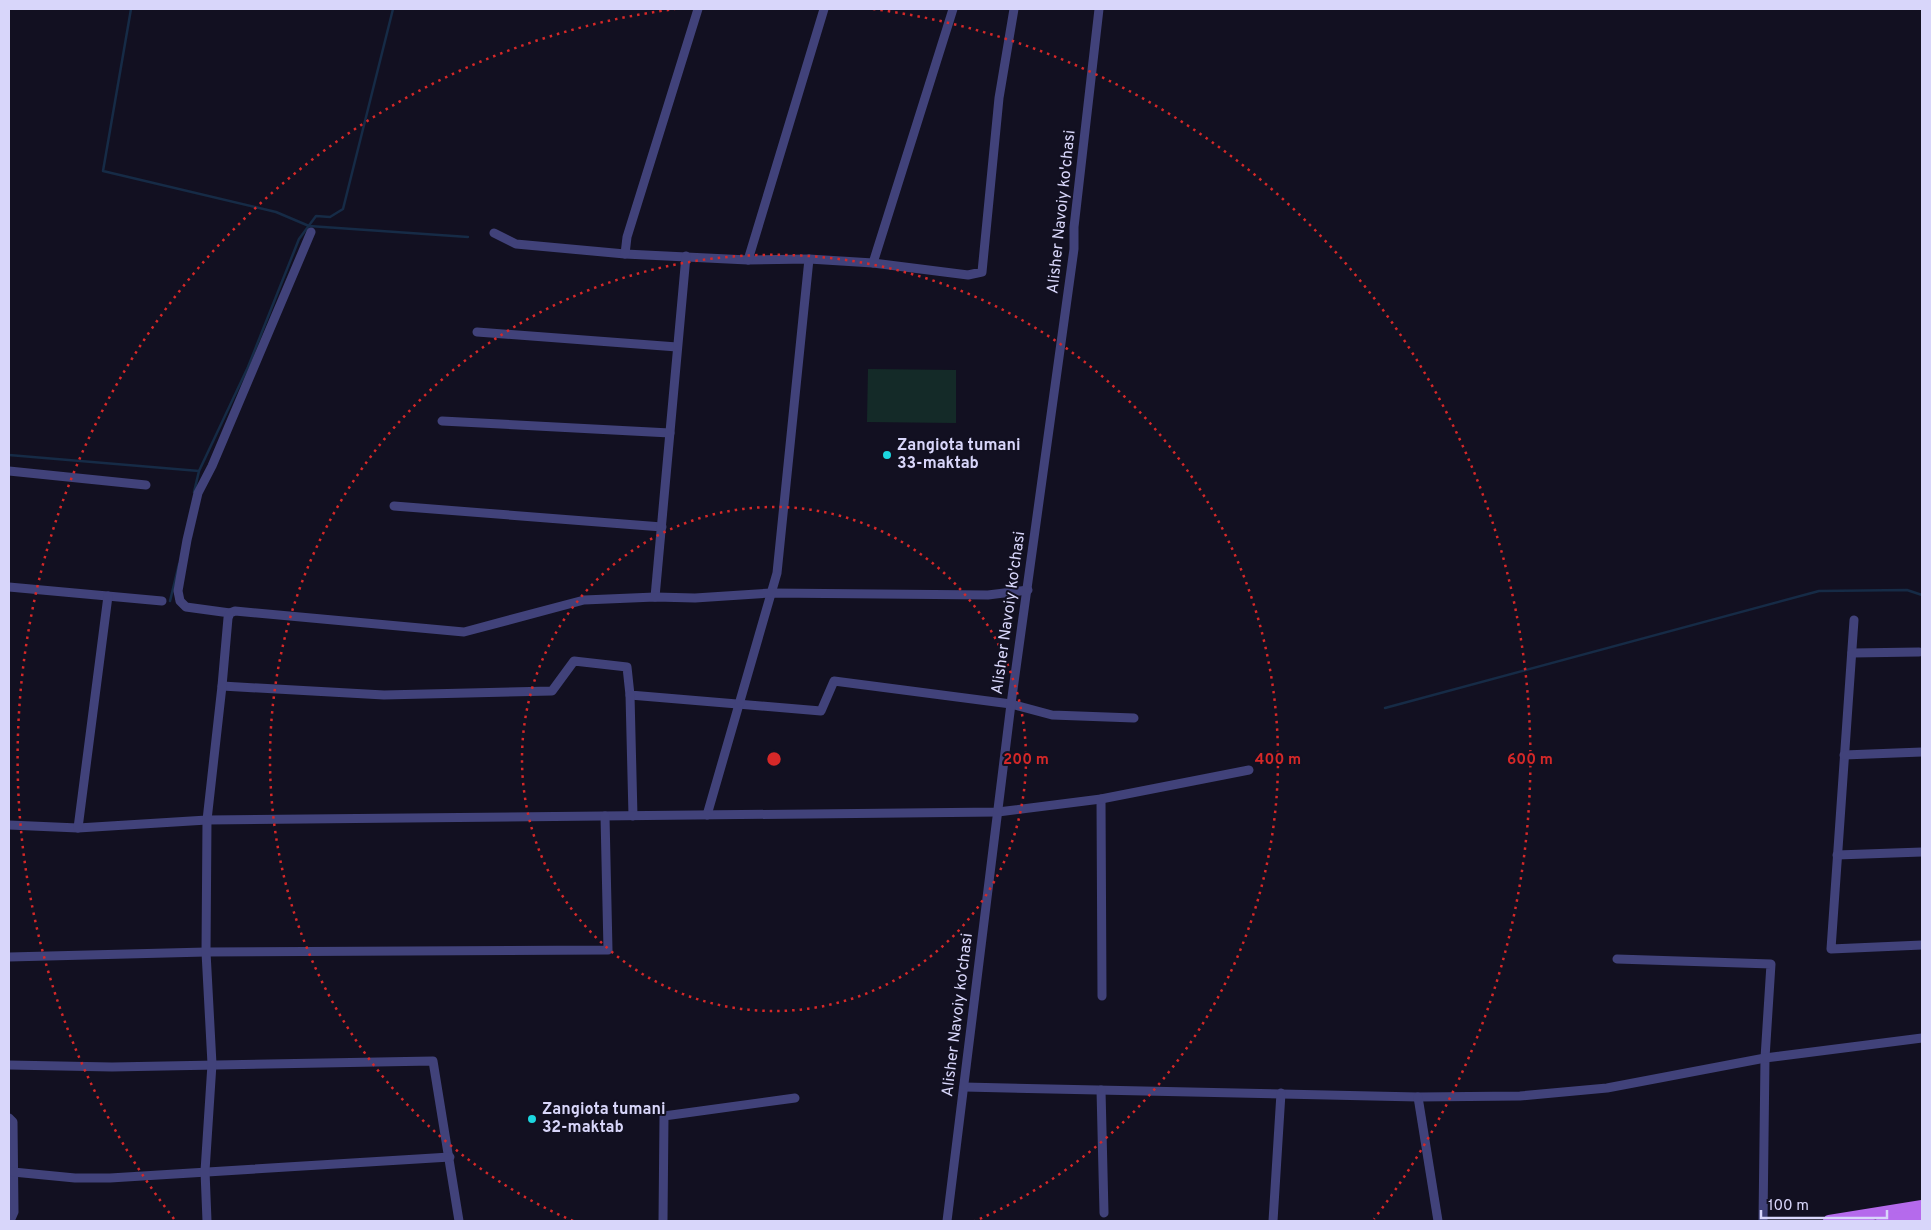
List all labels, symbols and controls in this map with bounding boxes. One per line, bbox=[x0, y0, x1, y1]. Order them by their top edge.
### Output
street label: Alisher Navoiy ko'chasi bbox=[1043, 129, 1081, 295]
place label: Zangiota tumani 33-maktab bbox=[897, 436, 1021, 474]
marker: Zangiota tumani 33-maktab bbox=[881, 449, 893, 461]
street label: Alisher Navoiy ko'chasi bbox=[988, 530, 1030, 696]
centre of rings bbox=[765, 750, 783, 768]
text: 200 m bbox=[1003, 751, 1049, 770]
text: 400 m bbox=[1255, 751, 1301, 770]
text: 600 m bbox=[1507, 751, 1553, 770]
street label: Alisher Navoiy ko'chasi bbox=[938, 932, 978, 1098]
place label: Zangiota tumani 32-maktab bbox=[542, 1100, 666, 1138]
marker: Zangiota tumani 32-maktab bbox=[526, 1113, 538, 1125]
scale bar bbox=[1761, 1188, 1887, 1220]
text: 100 m bbox=[1768, 1197, 1809, 1216]

